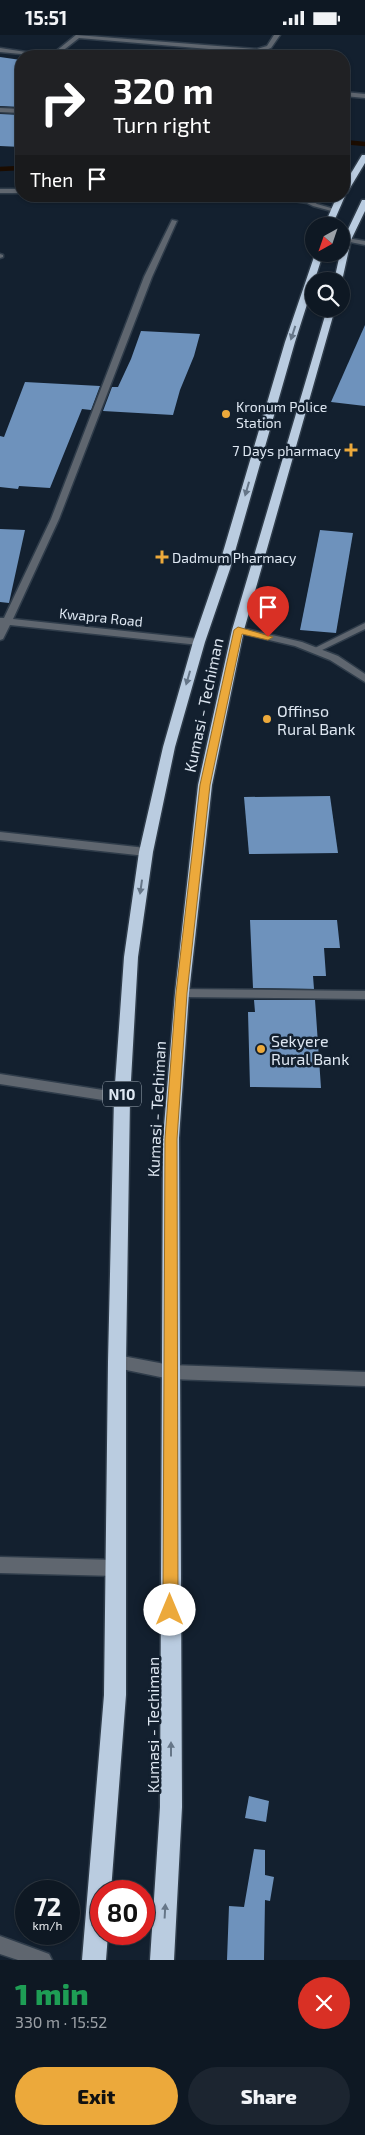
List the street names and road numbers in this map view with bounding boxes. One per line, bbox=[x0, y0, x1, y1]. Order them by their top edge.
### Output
street label: Kwapra Road bbox=[58, 604, 144, 630]
street label: Kumasi - Techiman bbox=[180, 636, 226, 774]
street label: Kumasi - Techiman bbox=[143, 1040, 169, 1178]
road number: N10 bbox=[103, 1081, 141, 1107]
street label: Kumasi - Techiman bbox=[143, 1657, 162, 1793]

